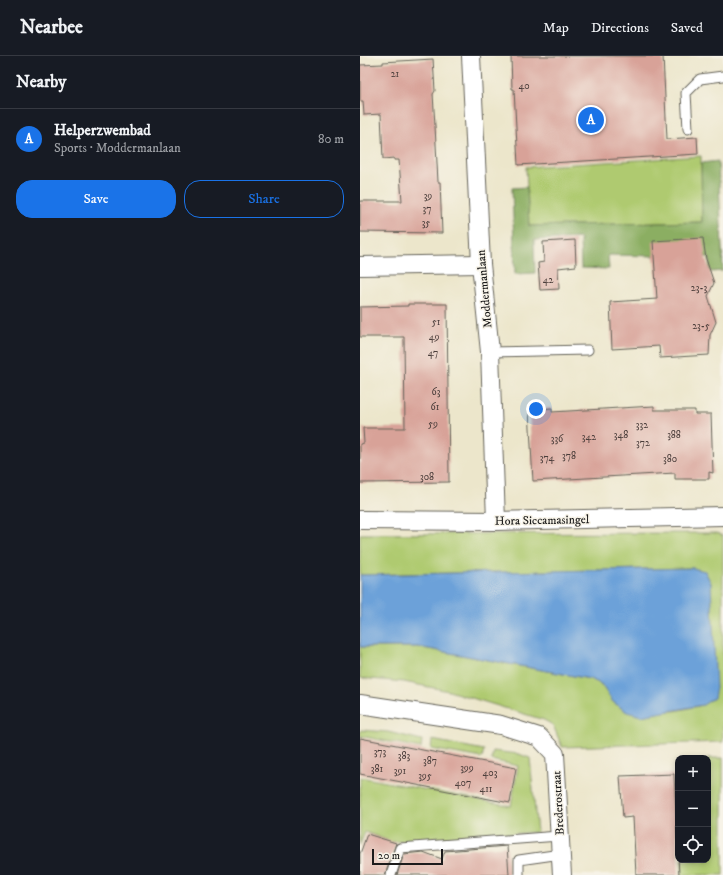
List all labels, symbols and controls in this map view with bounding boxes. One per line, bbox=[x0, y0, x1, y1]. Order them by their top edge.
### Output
text: Nearbee bbox=[20, 16, 83, 39]
text: Map bbox=[543, 19, 569, 37]
text: Directions bbox=[591, 19, 649, 37]
text: Saved bbox=[671, 19, 703, 37]
house number: 21 bbox=[391, 68, 400, 80]
text: Nearby bbox=[16, 71, 66, 93]
house number: 40 bbox=[518, 80, 530, 92]
pin: A bbox=[578, 105, 604, 135]
text: Helperzwembad bbox=[54, 121, 151, 140]
text: A bbox=[25, 131, 33, 147]
text: 80 m bbox=[318, 131, 344, 147]
text: Sports · Moddermanlaan bbox=[54, 140, 181, 156]
button: Save bbox=[16, 180, 176, 218]
button: Share bbox=[184, 180, 344, 218]
house number: 39 bbox=[424, 190, 432, 202]
house number: 37 bbox=[423, 203, 432, 215]
house number: 35 bbox=[422, 217, 430, 229]
street label: Moddermanlaan bbox=[474, 248, 495, 329]
house number: 42 bbox=[543, 274, 553, 286]
house number: 23-3 bbox=[691, 282, 707, 294]
house number: 51 bbox=[432, 316, 441, 328]
house number: 23-5 bbox=[692, 320, 710, 332]
house number: 49 bbox=[429, 331, 439, 343]
house number: 47 bbox=[428, 347, 438, 359]
house number: 63 bbox=[432, 386, 441, 398]
your location bbox=[526, 399, 546, 419]
house number: 61 bbox=[431, 401, 440, 413]
house number: 59 bbox=[428, 418, 438, 430]
house number: 332 bbox=[636, 419, 648, 431]
house number: 348 bbox=[614, 429, 628, 441]
house number: 388 bbox=[667, 429, 681, 441]
house number: 342 bbox=[582, 431, 596, 443]
house number: 336 bbox=[551, 433, 564, 445]
house number: 372 bbox=[636, 437, 650, 449]
house number: 378 bbox=[562, 450, 576, 462]
house number: 374 bbox=[540, 452, 555, 464]
house number: 380 bbox=[663, 453, 677, 465]
house number: 308 bbox=[420, 471, 434, 483]
street label: Hora Siccamasingel bbox=[495, 512, 590, 529]
house number: 373 bbox=[374, 746, 387, 758]
house number: 383 bbox=[398, 750, 411, 762]
house number: 387 bbox=[423, 755, 437, 767]
map controls bbox=[675, 755, 711, 863]
button: + bbox=[675, 755, 711, 791]
house number: 399 bbox=[460, 762, 474, 774]
house number: 381 bbox=[371, 763, 384, 775]
house number: 391 bbox=[394, 765, 406, 777]
house number: 403 bbox=[483, 767, 498, 779]
house number: 395 bbox=[418, 770, 432, 782]
street label: Brederostraat bbox=[549, 770, 568, 836]
house number: 407 bbox=[455, 777, 471, 789]
house number: 411 bbox=[479, 783, 493, 795]
button: − bbox=[675, 791, 711, 827]
button: locate bbox=[675, 827, 711, 863]
scale bar bbox=[372, 847, 443, 866]
text: 20 m bbox=[378, 849, 400, 863]

